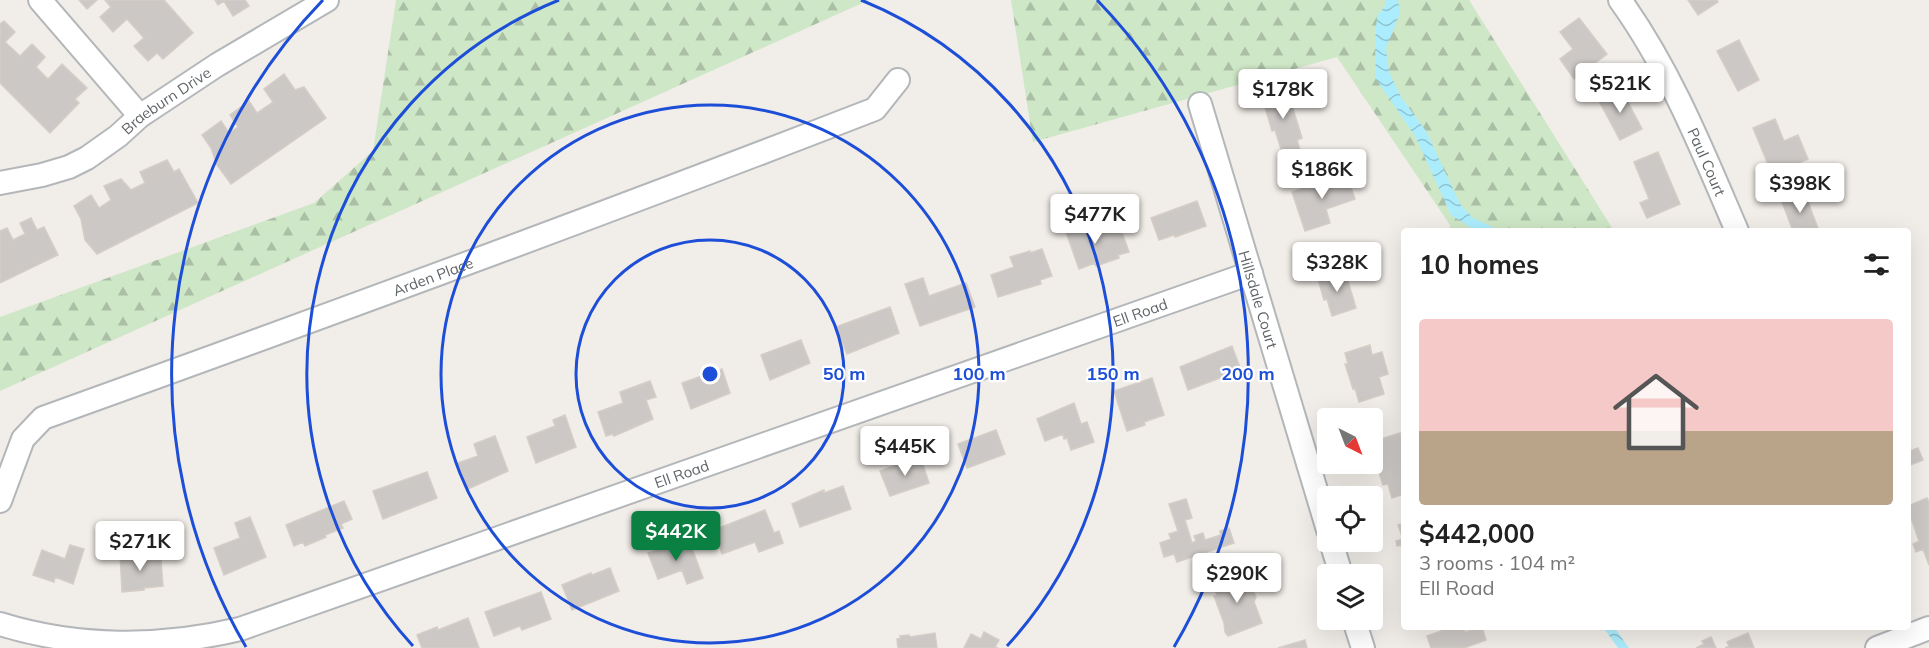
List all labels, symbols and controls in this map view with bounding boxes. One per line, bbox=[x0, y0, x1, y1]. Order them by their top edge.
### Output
street label: Braeburn Drive bbox=[117, 62, 214, 138]
pin: $521K bbox=[1578, 63, 1662, 114]
pin: $178K bbox=[1241, 69, 1325, 120]
text: $521K bbox=[1589, 70, 1651, 95]
text: $178K bbox=[1252, 76, 1314, 101]
street label: Paul Court bbox=[1684, 125, 1730, 199]
pin: $186K bbox=[1280, 149, 1364, 200]
text: $186K bbox=[1291, 156, 1353, 181]
pin: $398K bbox=[1758, 163, 1842, 214]
text: $398K bbox=[1769, 170, 1831, 195]
pin: $477K bbox=[1053, 194, 1137, 245]
text: $477K bbox=[1064, 201, 1126, 226]
pin: $328K bbox=[1295, 242, 1379, 293]
street label: Hillsdale Court bbox=[1235, 248, 1282, 351]
text: 10 homes bbox=[1419, 248, 1539, 281]
icon: filters bbox=[1860, 248, 1893, 281]
text: $328K bbox=[1306, 249, 1368, 274]
street label: Arden Place bbox=[390, 253, 476, 300]
street label: Ell Road bbox=[1110, 294, 1170, 330]
icon: home bbox=[1602, 358, 1710, 466]
text: 50 m bbox=[823, 362, 865, 385]
text: 100 m bbox=[952, 362, 1006, 385]
text: 150 m bbox=[1086, 362, 1140, 385]
text: 200 m bbox=[1221, 362, 1275, 385]
centre of rings bbox=[700, 364, 720, 384]
north arrow bbox=[1317, 408, 1383, 474]
map controls bbox=[1317, 408, 1383, 630]
pin: $445K bbox=[863, 426, 947, 477]
text: $445K bbox=[874, 433, 936, 458]
street label: Ell Road bbox=[652, 455, 711, 492]
button: locate bbox=[1317, 486, 1383, 552]
pin: $442K bbox=[634, 511, 718, 562]
text: $442,000 bbox=[1419, 517, 1535, 550]
text: $442K bbox=[645, 518, 707, 543]
pin: $271K bbox=[98, 521, 182, 572]
text: $271K bbox=[109, 528, 171, 553]
text: 3 rooms · 104 m² bbox=[1419, 550, 1575, 575]
pin: $290K bbox=[1195, 553, 1279, 604]
text: $290K bbox=[1206, 560, 1268, 585]
button: layers bbox=[1317, 564, 1383, 630]
text: Ell Road bbox=[1419, 575, 1495, 600]

